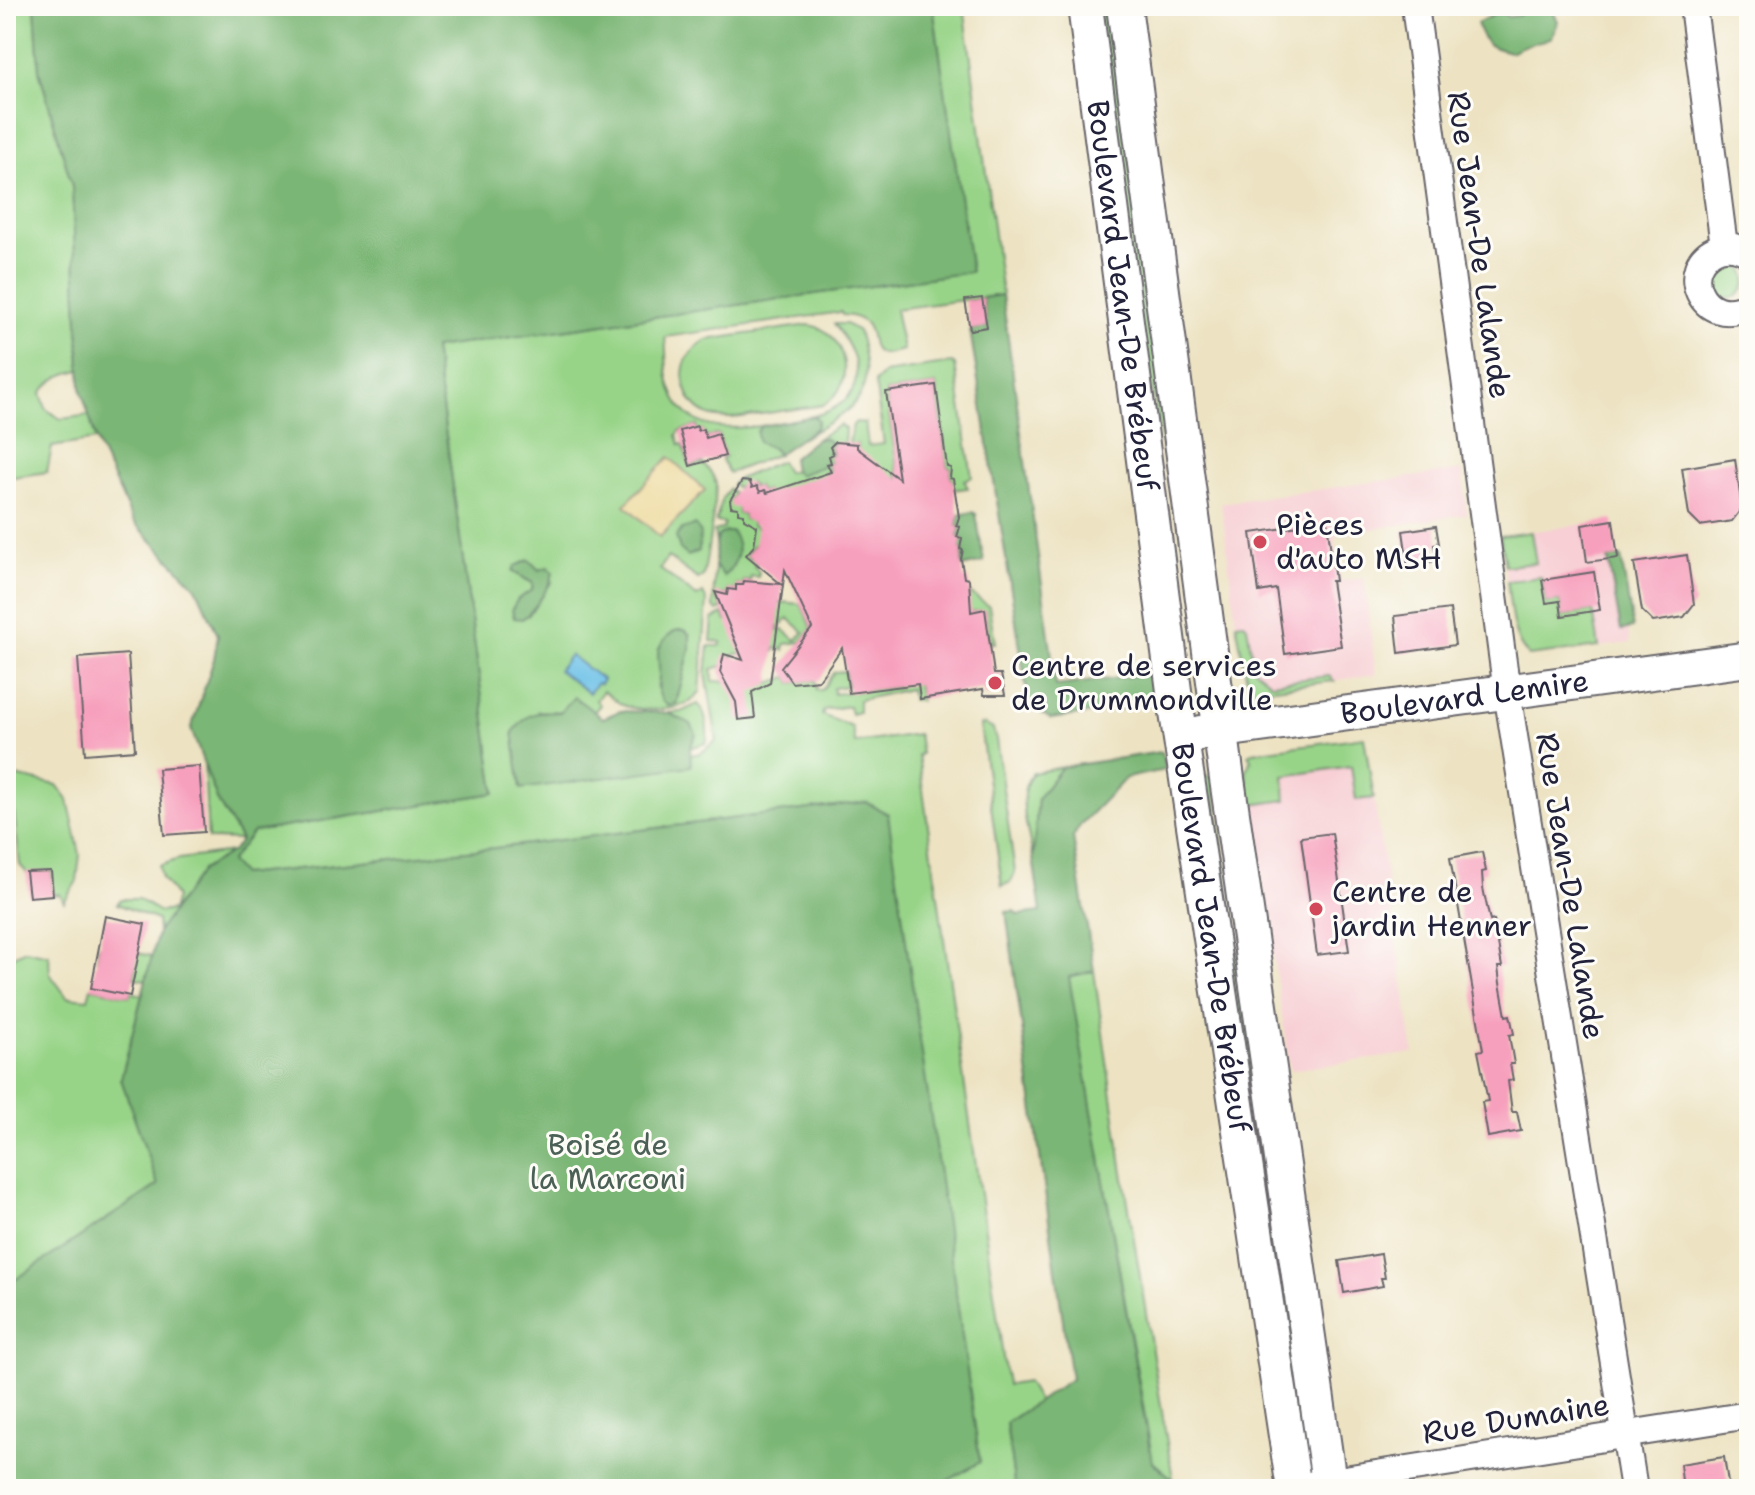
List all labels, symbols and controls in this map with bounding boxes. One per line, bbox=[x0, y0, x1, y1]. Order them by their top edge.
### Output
street label: Rue Jean-De Lalande bbox=[1438, 89, 1521, 401]
street label: Boulevard Jean-De Brébeuf bbox=[1077, 98, 1169, 494]
place label: Pièces d'auto MSH bbox=[1276, 504, 1442, 579]
marker: Pièces d'auto MSH bbox=[1251, 533, 1269, 551]
place label: Centre de services de Drummondville bbox=[1011, 645, 1277, 720]
street label: Boulevard Lemire bbox=[1338, 660, 1591, 734]
marker: Centre de services de Drummondville bbox=[986, 674, 1004, 692]
street label: Rue Jean-De Lalande bbox=[1526, 730, 1615, 1042]
street label: Boulevard Jean-De Brébeuf bbox=[1162, 740, 1261, 1136]
place label: Centre de jardin Henner bbox=[1330, 871, 1532, 946]
marker: Centre de jardin Henner bbox=[1307, 900, 1325, 918]
park label: Boisé de la Marconi bbox=[530, 1124, 686, 1199]
street label: Rue Dumaine bbox=[1419, 1383, 1612, 1454]

